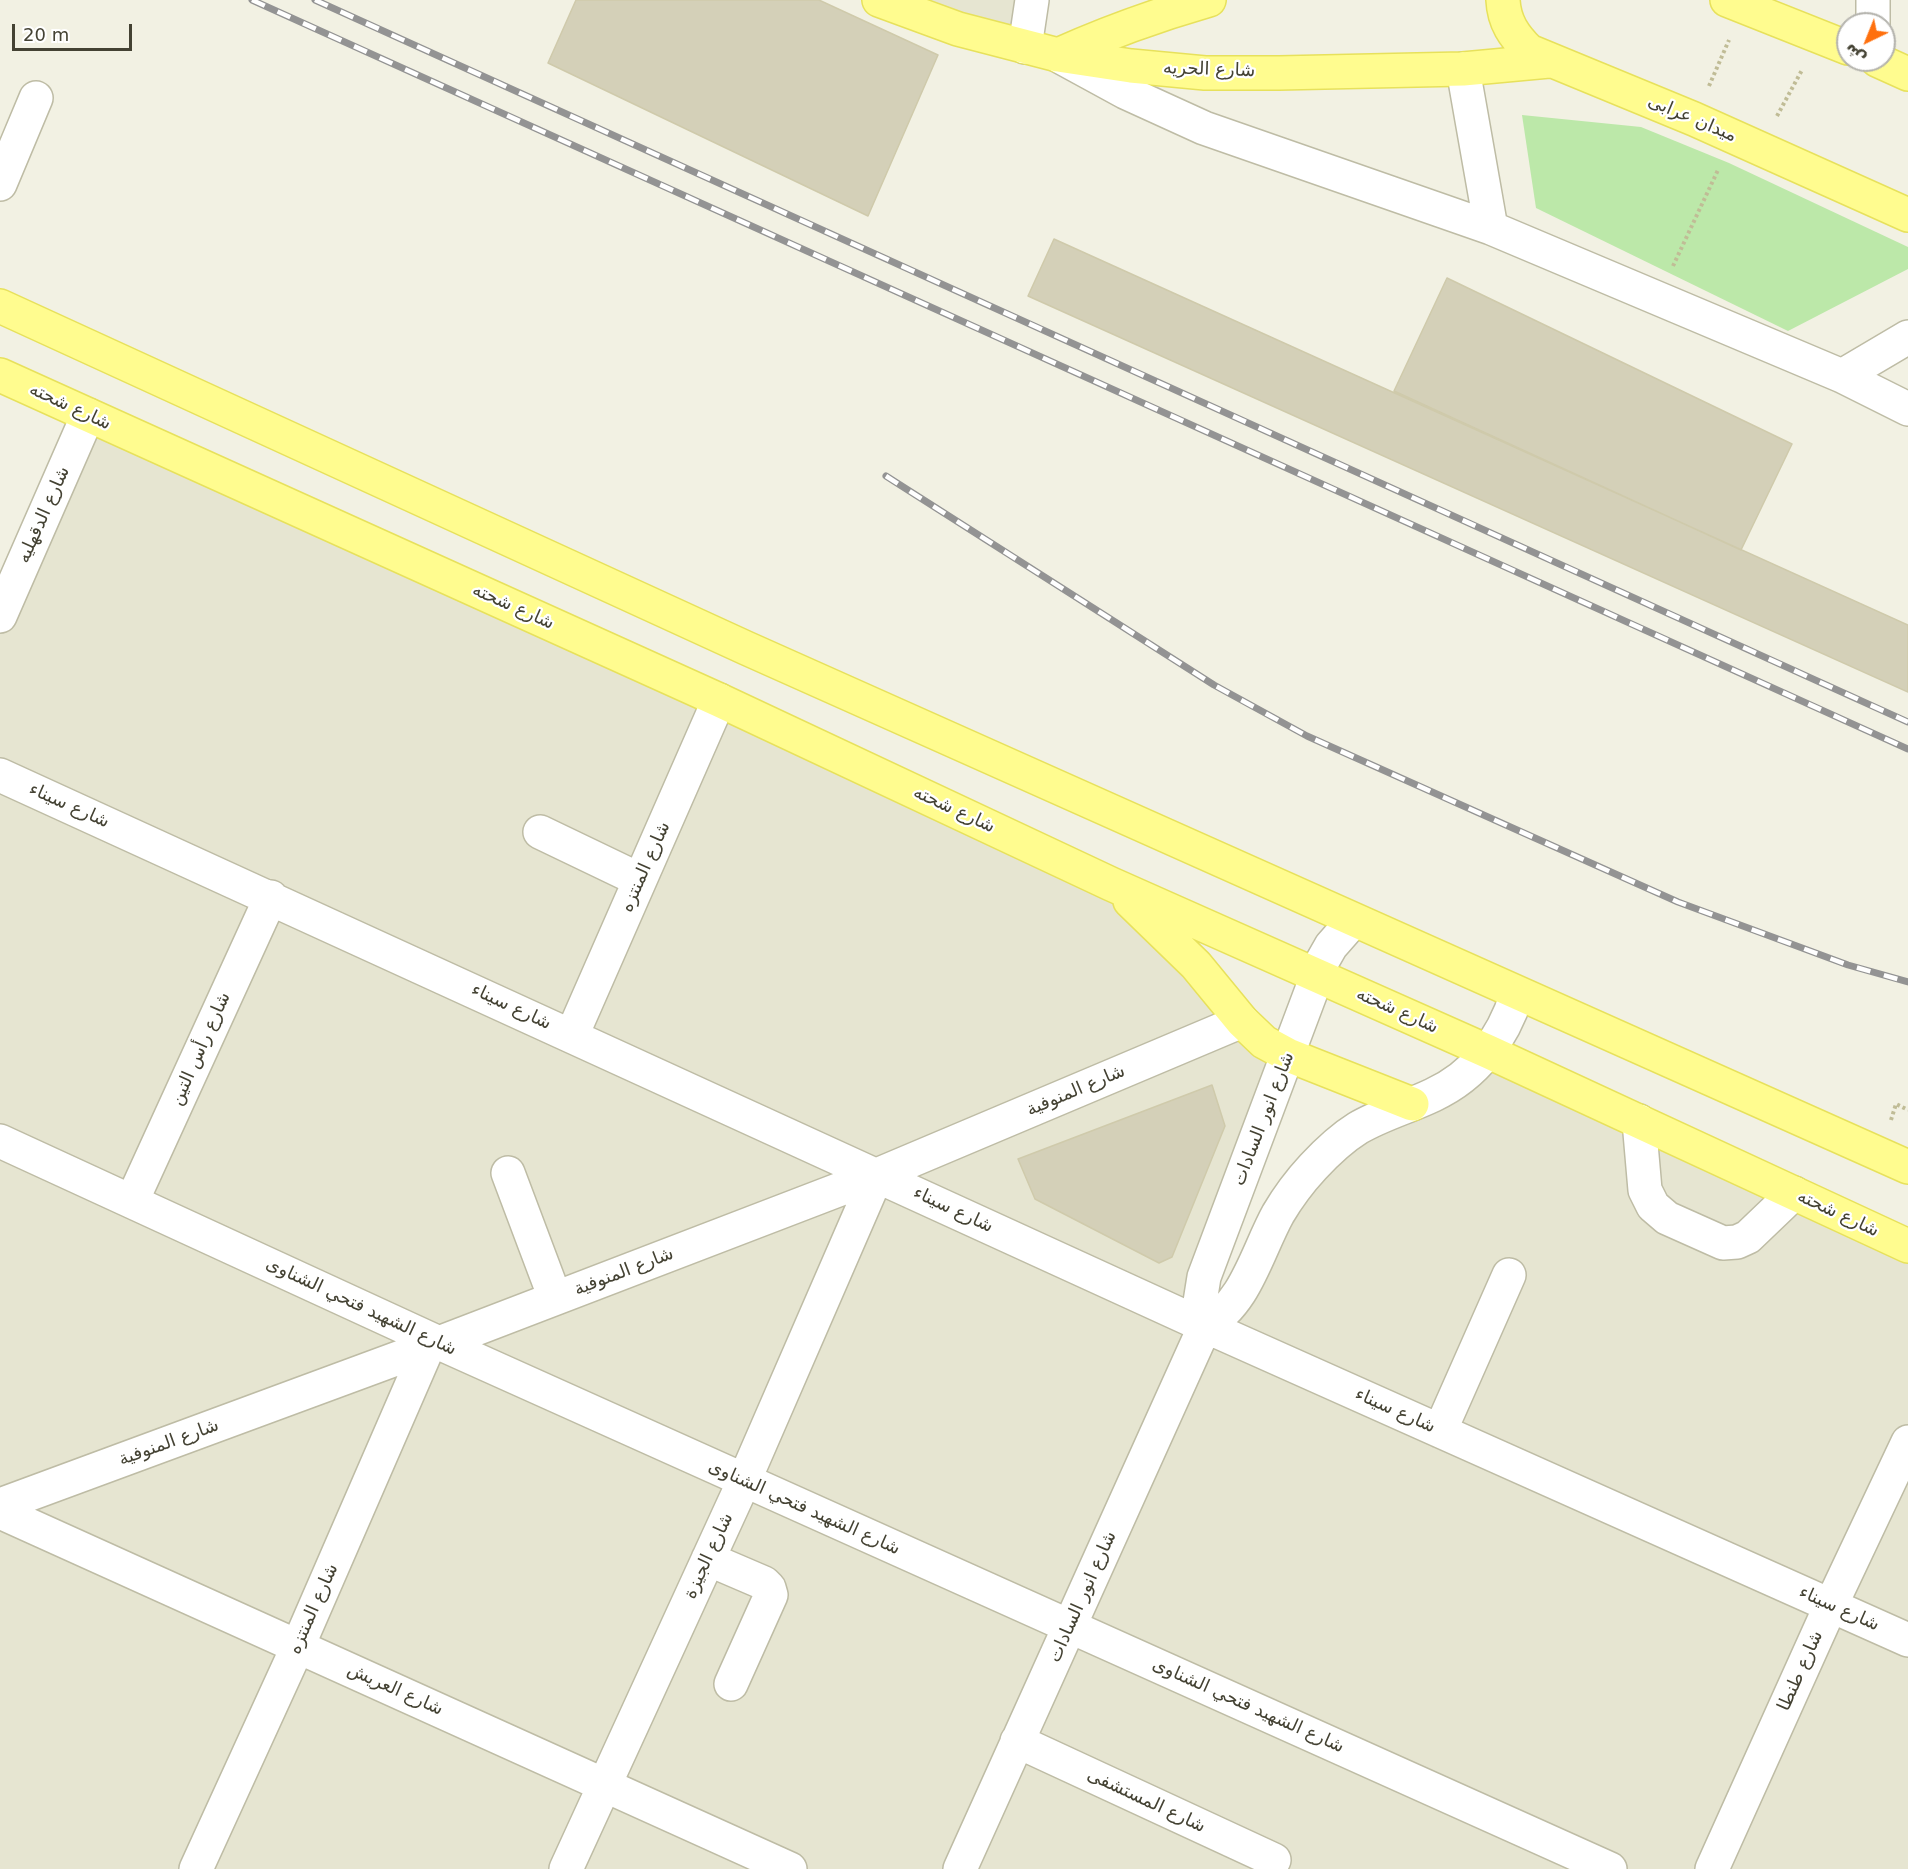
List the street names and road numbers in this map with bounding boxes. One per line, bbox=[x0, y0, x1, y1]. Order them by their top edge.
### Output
street label: شارع الحريه bbox=[1162, 58, 1256, 82]
street label: ميدان عرابى bbox=[1644, 91, 1740, 147]
street label: شارع شحته bbox=[26, 379, 114, 435]
street label: شارع الدقهليه bbox=[13, 463, 75, 567]
street label: شارع شحته bbox=[469, 579, 557, 635]
street label: شارع سيناء bbox=[26, 779, 112, 833]
street label: شارع شحته bbox=[910, 782, 998, 838]
street label: شارع المنتزه bbox=[616, 818, 676, 916]
street label: شارع سيناء bbox=[468, 979, 554, 1035]
street label: شارع شحته bbox=[1353, 983, 1441, 1039]
street label: شارع رأس التين bbox=[166, 989, 236, 1109]
street label: شارع انور السادات bbox=[1229, 1049, 1299, 1189]
street label: شارع المنوفية bbox=[1023, 1061, 1129, 1121]
street label: شارع سيناء bbox=[910, 1182, 996, 1238]
street label: شارع شحته bbox=[1794, 1186, 1882, 1242]
street label: شارع المنوفية bbox=[571, 1243, 677, 1301]
street label: شارع الشهيد فتحي الشناوى bbox=[262, 1253, 460, 1361]
street label: شارع سيناء bbox=[1352, 1384, 1438, 1438]
street label: شارع المنوفية bbox=[116, 1415, 222, 1471]
street label: شارع الشهيد فتحي الشناوى bbox=[705, 1456, 903, 1560]
street label: شارع الجيزة bbox=[680, 1509, 738, 1603]
street label: شارع انور السادات bbox=[1044, 1528, 1122, 1666]
street label: شارع المنتزه bbox=[284, 1560, 344, 1658]
street label: شارع سيناء bbox=[1796, 1582, 1882, 1636]
street label: شارع طنطا bbox=[1774, 1627, 1828, 1715]
street label: شارع الشهيد فتحي الشناوى bbox=[1149, 1654, 1347, 1758]
street label: شارع العريش bbox=[344, 1659, 446, 1721]
street label: شارع المستشفى bbox=[1083, 1764, 1209, 1838]

